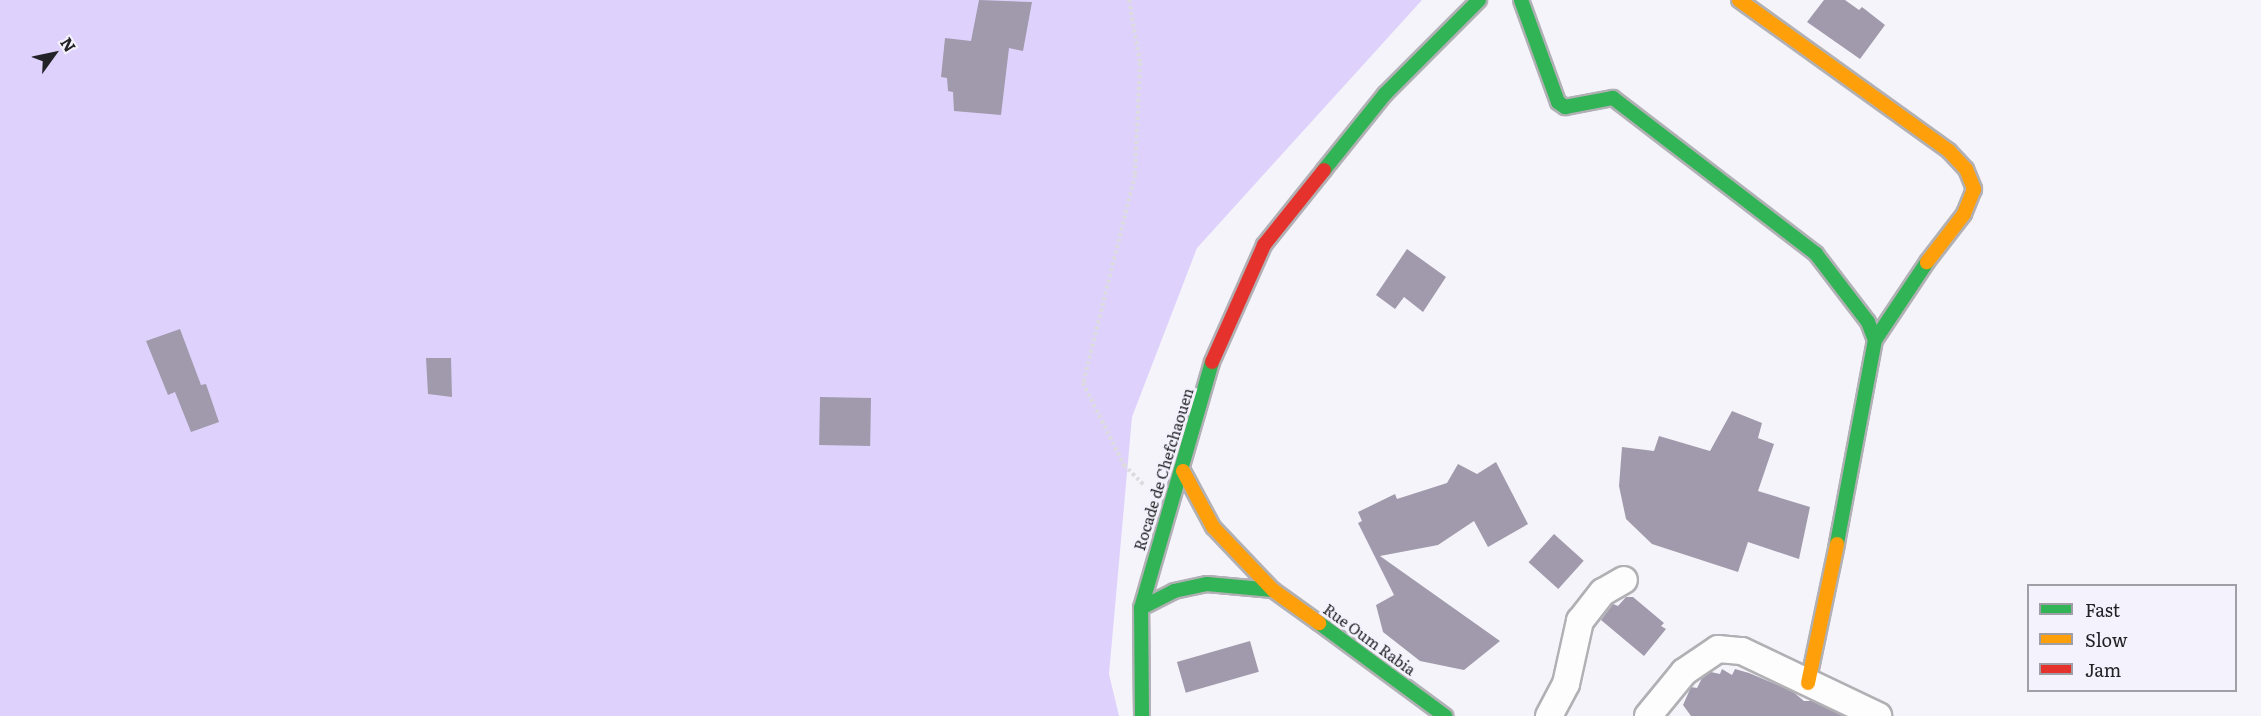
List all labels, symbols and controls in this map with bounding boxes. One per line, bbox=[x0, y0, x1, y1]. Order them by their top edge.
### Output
north arrow bbox=[24, 24, 84, 84]
text: N bbox=[55, 32, 83, 56]
street label: Rocade de Chefchaouen bbox=[1130, 386, 1196, 552]
legend bbox=[2027, 584, 2237, 692]
text: Fast bbox=[2085, 596, 2120, 623]
street label: Rue Oum Rabia bbox=[1320, 600, 1420, 678]
text: Slow bbox=[2085, 626, 2127, 653]
text: Jam bbox=[2085, 656, 2121, 683]

